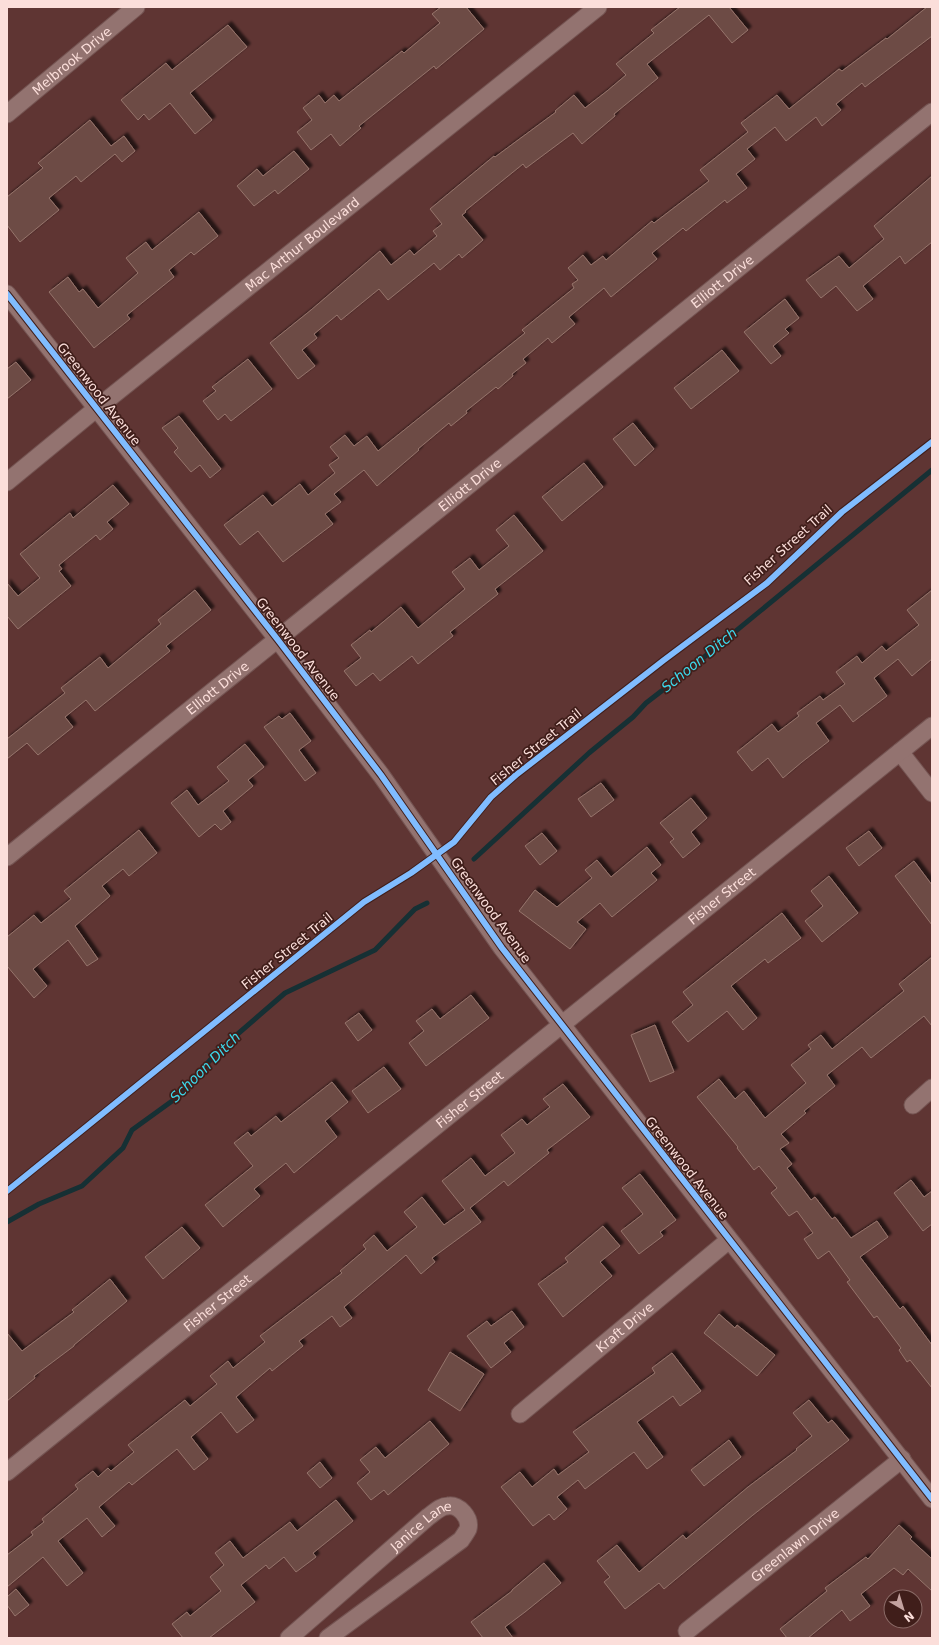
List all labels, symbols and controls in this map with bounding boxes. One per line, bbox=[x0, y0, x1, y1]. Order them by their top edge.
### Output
street label: Melbrook Drive bbox=[29, 23, 114, 98]
street label: Mac Arthur Boulevard bbox=[242, 194, 362, 294]
street label: Elliott Drive bbox=[688, 251, 756, 311]
street label: Greenwood Avenue bbox=[54, 340, 144, 448]
street label: Elliott Drive bbox=[435, 455, 504, 514]
street label: Fisher Street Trail bbox=[741, 502, 835, 588]
street label: Greenwood Avenue bbox=[253, 595, 343, 703]
water label: Schoon Ditch bbox=[658, 625, 740, 695]
street label: Elliott Drive bbox=[183, 658, 252, 717]
street label: Fisher Street Trail bbox=[487, 706, 585, 788]
street label: Greenwood Avenue bbox=[448, 854, 534, 966]
street label: Fisher Street bbox=[685, 864, 758, 927]
street label: Fisher Street Trail bbox=[238, 910, 336, 992]
water label: Schoon Ditch bbox=[167, 1029, 243, 1105]
street label: Fisher Street bbox=[433, 1067, 506, 1131]
street label: Greenwood Avenue bbox=[642, 1114, 732, 1222]
street label: Fisher Street bbox=[180, 1271, 254, 1334]
street label: Kraft Drive bbox=[593, 1299, 656, 1355]
street label: Janice Lane bbox=[386, 1498, 452, 1555]
street label: Greenlawn Drive bbox=[748, 1505, 842, 1585]
north arrow bbox=[883, 1589, 923, 1629]
text: N bbox=[901, 1609, 916, 1624]

